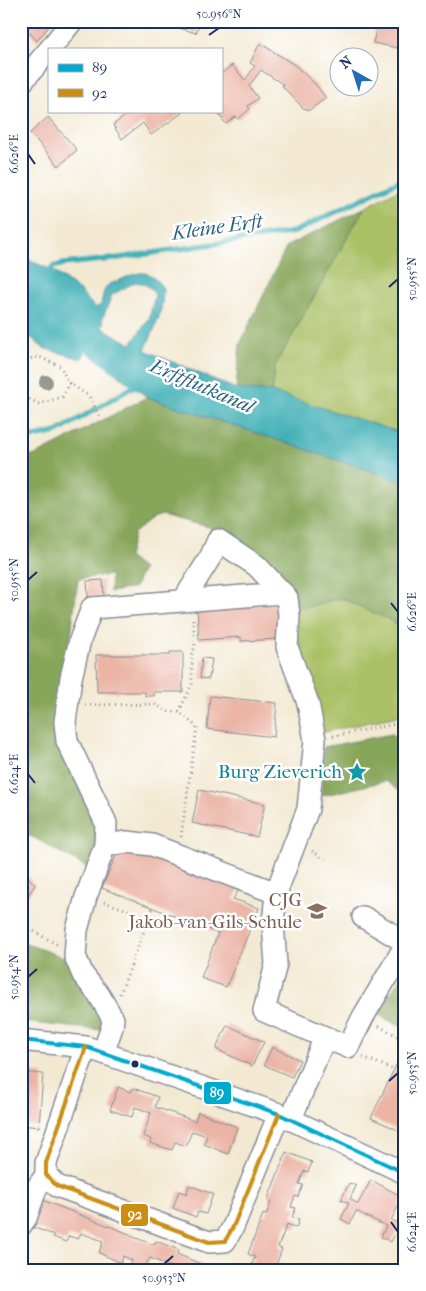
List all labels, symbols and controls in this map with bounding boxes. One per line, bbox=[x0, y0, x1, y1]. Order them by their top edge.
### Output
text: 50.956°N bbox=[196, 7, 242, 21]
legend bbox=[48, 48, 222, 112]
north arrow bbox=[328, 48, 378, 98]
text: N bbox=[337, 52, 356, 72]
text: 89 bbox=[92, 58, 108, 76]
text: 92 bbox=[92, 84, 108, 102]
text: 6.626°E bbox=[7, 134, 21, 174]
water label: Kleine Erft bbox=[168, 209, 266, 245]
text: 50.955°N bbox=[405, 257, 419, 301]
water label: Erftflutkanal bbox=[146, 354, 259, 419]
text: 50.955°N bbox=[7, 558, 21, 602]
text: 6.626°E bbox=[405, 592, 419, 632]
text: 6.624°E bbox=[7, 754, 21, 794]
place label: Burg Zieverich bbox=[218, 761, 342, 783]
place icon: Burg Zieverich bbox=[346, 761, 368, 783]
place label: CJG Jakob-van-Gils-Schule bbox=[126, 889, 302, 933]
school or university icon: CJG Jakob-van-Gils-Schule bbox=[306, 900, 328, 922]
text: 50.954°N bbox=[7, 954, 21, 1000]
text: 50.953°N bbox=[405, 1051, 419, 1095]
unlabelled marker bbox=[130, 1059, 140, 1069]
line badge: 89 bbox=[203, 1081, 232, 1105]
text: 89 bbox=[210, 1084, 224, 1101]
line badge: 92 bbox=[120, 1203, 149, 1227]
text: 92 bbox=[127, 1206, 142, 1223]
text: 6.624°E bbox=[405, 1212, 419, 1252]
text: 50.953°N bbox=[142, 1271, 186, 1285]

